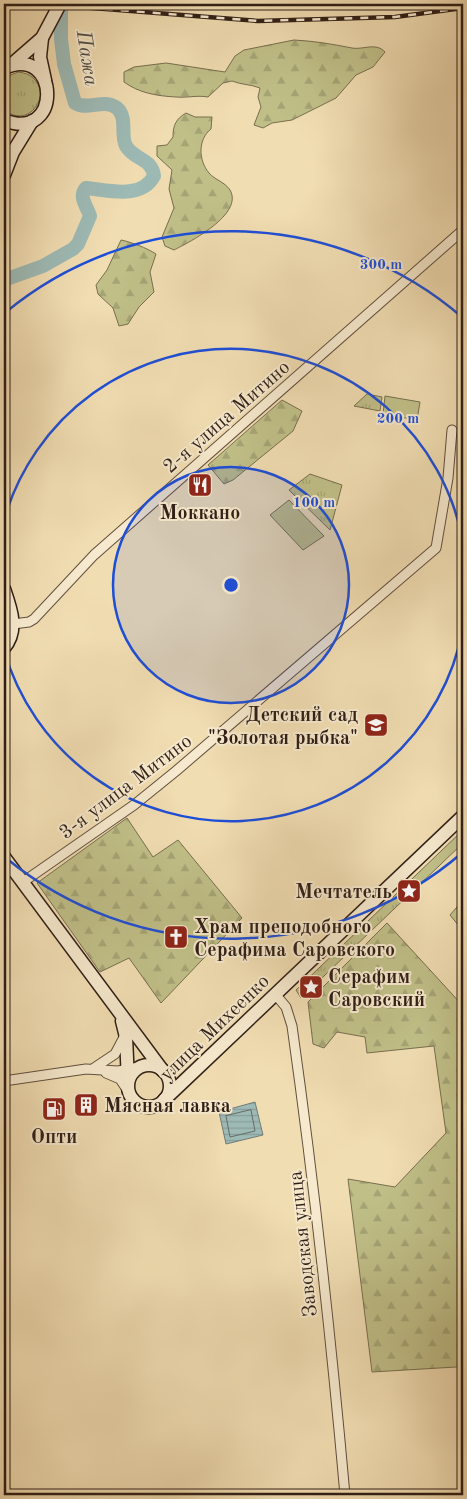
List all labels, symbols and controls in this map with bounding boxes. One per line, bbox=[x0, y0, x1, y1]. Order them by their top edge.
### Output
water label: Пажа bbox=[72, 28, 101, 88]
text: 300 m bbox=[360, 258, 402, 273]
street label: 2-я улица Митино bbox=[160, 357, 294, 478]
text: 200 m bbox=[377, 412, 419, 427]
restaurant icon: Моккано bbox=[187, 472, 213, 498]
text: 100 m bbox=[293, 496, 335, 511]
place label: Моккано bbox=[160, 504, 240, 524]
centre of rings bbox=[222, 576, 240, 594]
place label: Детский сад "Золотая рыбка" bbox=[208, 706, 358, 749]
school or university icon: Детский сад "Золотая рыбка" bbox=[363, 712, 389, 738]
street label: 3-я улица Митино bbox=[56, 731, 196, 844]
place icon: Мечтатель bbox=[396, 878, 422, 904]
place label: Мечтатель bbox=[295, 883, 392, 903]
place label: Храм преподобного Серафима Саровского bbox=[194, 918, 395, 961]
church icon: Храм преподобного Серафима Саровского bbox=[163, 924, 189, 950]
place label: Серафим Саровский bbox=[328, 968, 425, 1011]
street label: улица Михеенко bbox=[157, 971, 274, 1085]
place icon: Серафим Саровский bbox=[298, 974, 324, 1000]
building icon: Мясная лавка bbox=[73, 1092, 99, 1118]
fuel station icon: Опти bbox=[41, 1096, 67, 1122]
place label: Мясная лавка bbox=[104, 1097, 231, 1117]
place label: Опти bbox=[31, 1128, 77, 1148]
street label: Заводская улица bbox=[286, 1170, 322, 1318]

